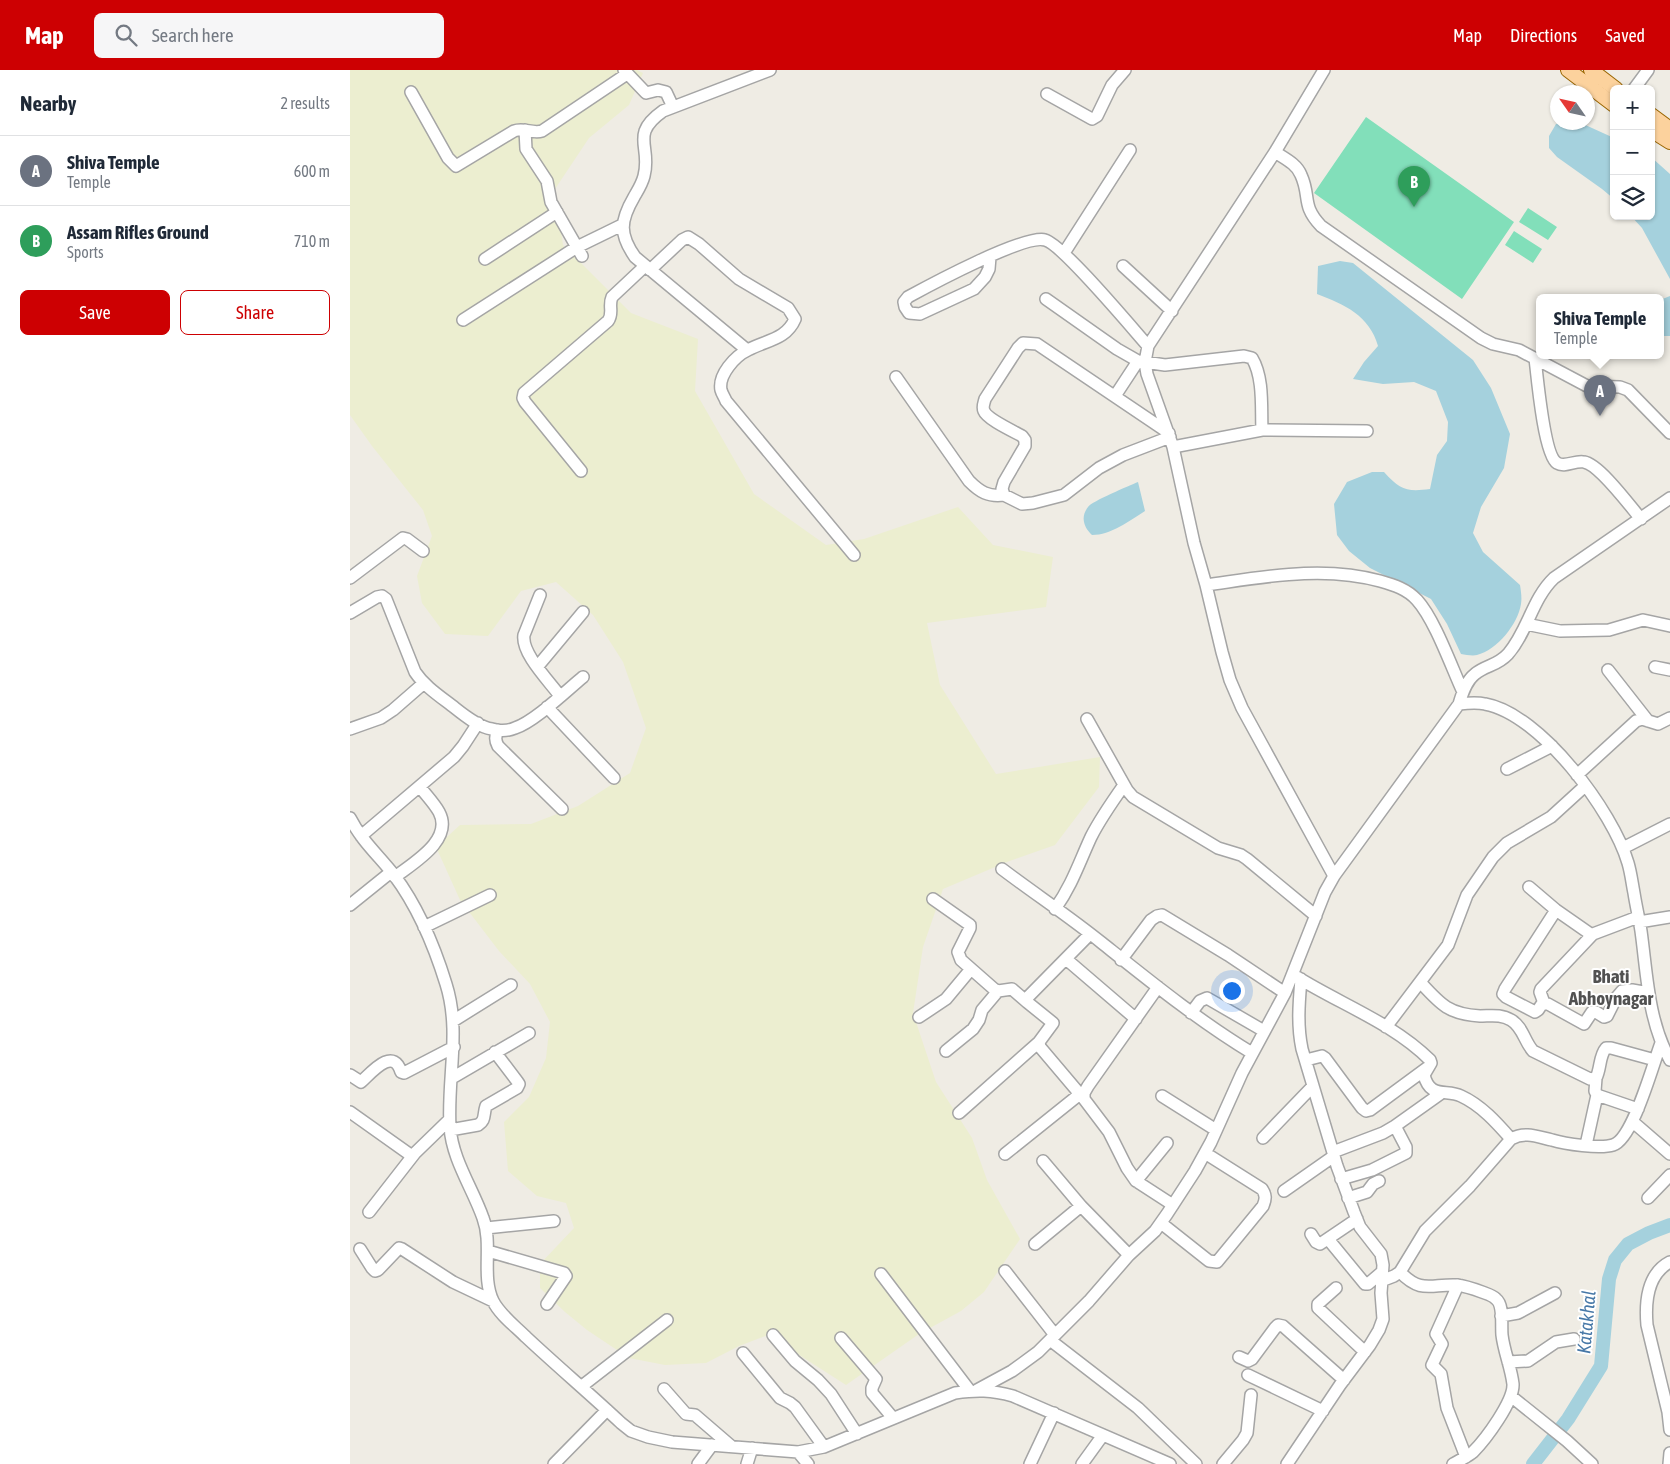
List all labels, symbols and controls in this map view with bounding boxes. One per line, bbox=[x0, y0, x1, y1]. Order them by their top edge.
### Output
search box bbox=[94, 13, 444, 58]
icon: search bbox=[112, 21, 140, 49]
text: Map bbox=[25, 22, 64, 49]
text: Search here bbox=[152, 24, 234, 46]
text: Map bbox=[1453, 25, 1482, 46]
text: Directions bbox=[1510, 25, 1577, 46]
text: Saved bbox=[1605, 25, 1645, 46]
north arrow bbox=[1550, 85, 1595, 130]
map controls bbox=[1610, 85, 1655, 220]
button: + bbox=[1610, 85, 1655, 130]
text: Nearby bbox=[20, 91, 76, 115]
text: 2 results bbox=[280, 94, 330, 112]
button: − bbox=[1610, 130, 1655, 175]
text: Shiva Temple bbox=[67, 151, 160, 173]
text: A bbox=[32, 162, 40, 180]
text: 600 m bbox=[294, 162, 330, 180]
pin: B bbox=[1398, 166, 1430, 207]
text: Temple bbox=[67, 173, 111, 191]
button: layers bbox=[1610, 175, 1655, 220]
text: Assam Rifles Ground bbox=[67, 221, 209, 243]
text: B bbox=[32, 232, 40, 250]
text: 710 m bbox=[294, 232, 330, 250]
text: Sports bbox=[67, 243, 104, 261]
button: Save bbox=[20, 290, 170, 335]
button: Share bbox=[180, 290, 330, 335]
popup bbox=[1536, 294, 1664, 359]
text: Shiva Temple bbox=[1554, 307, 1646, 329]
text: Temple bbox=[1554, 329, 1597, 347]
pin: A bbox=[1584, 375, 1616, 416]
district label: Bhati Abhoynagar bbox=[1568, 965, 1654, 1009]
your location bbox=[1219, 978, 1245, 1004]
water label: Katakhal bbox=[1572, 1289, 1600, 1355]

